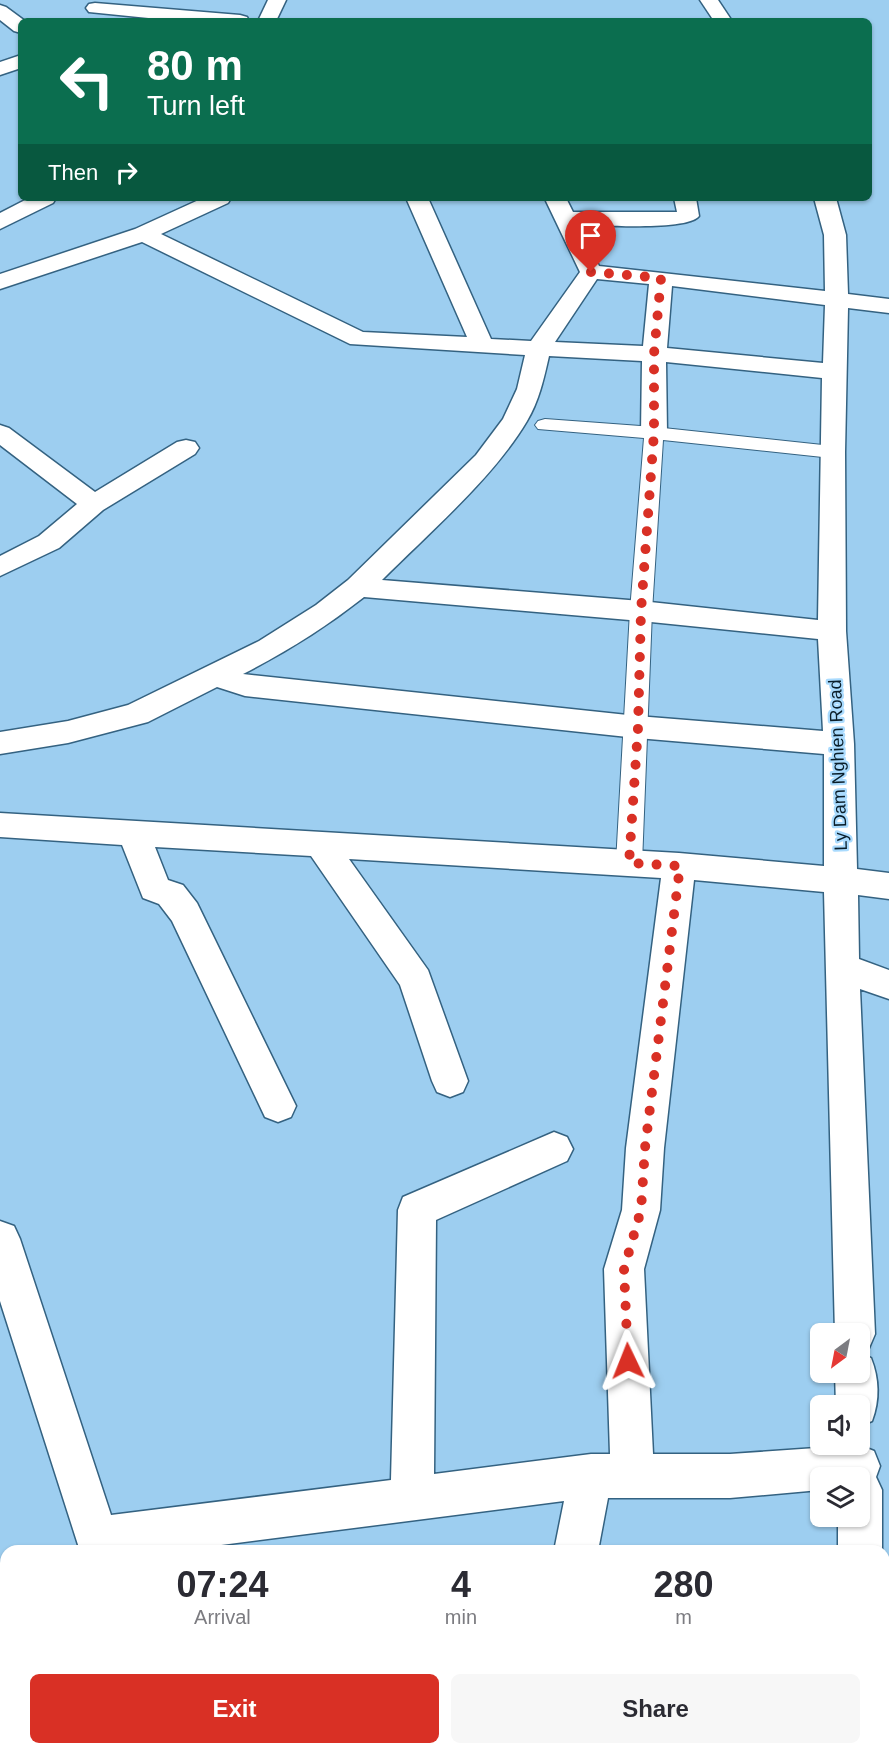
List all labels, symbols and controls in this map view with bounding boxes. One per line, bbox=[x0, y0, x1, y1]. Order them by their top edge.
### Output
icon: left bbox=[48, 42, 126, 120]
text: 80 m bbox=[147, 42, 243, 89]
text: Turn left bbox=[147, 91, 245, 121]
icon: right bbox=[110, 156, 143, 189]
text: Then bbox=[48, 160, 98, 185]
pin bbox=[565, 210, 616, 272]
icon: arrive bbox=[574, 219, 607, 252]
street label: Ly Dam Nghien Road bbox=[825, 679, 851, 851]
north arrow bbox=[810, 1323, 870, 1383]
map controls bbox=[810, 1323, 870, 1527]
position arrow bbox=[596, 1329, 660, 1393]
button: sound bbox=[810, 1395, 870, 1455]
button: layers bbox=[810, 1467, 870, 1527]
text: 07:24 bbox=[176, 1564, 268, 1605]
text: 4 bbox=[451, 1564, 471, 1605]
text: 280 bbox=[653, 1564, 714, 1605]
text: Arrival bbox=[194, 1606, 251, 1628]
text: min bbox=[445, 1606, 477, 1628]
text: m bbox=[675, 1606, 692, 1628]
button: Exit bbox=[30, 1674, 439, 1743]
button: Share bbox=[451, 1674, 860, 1743]

